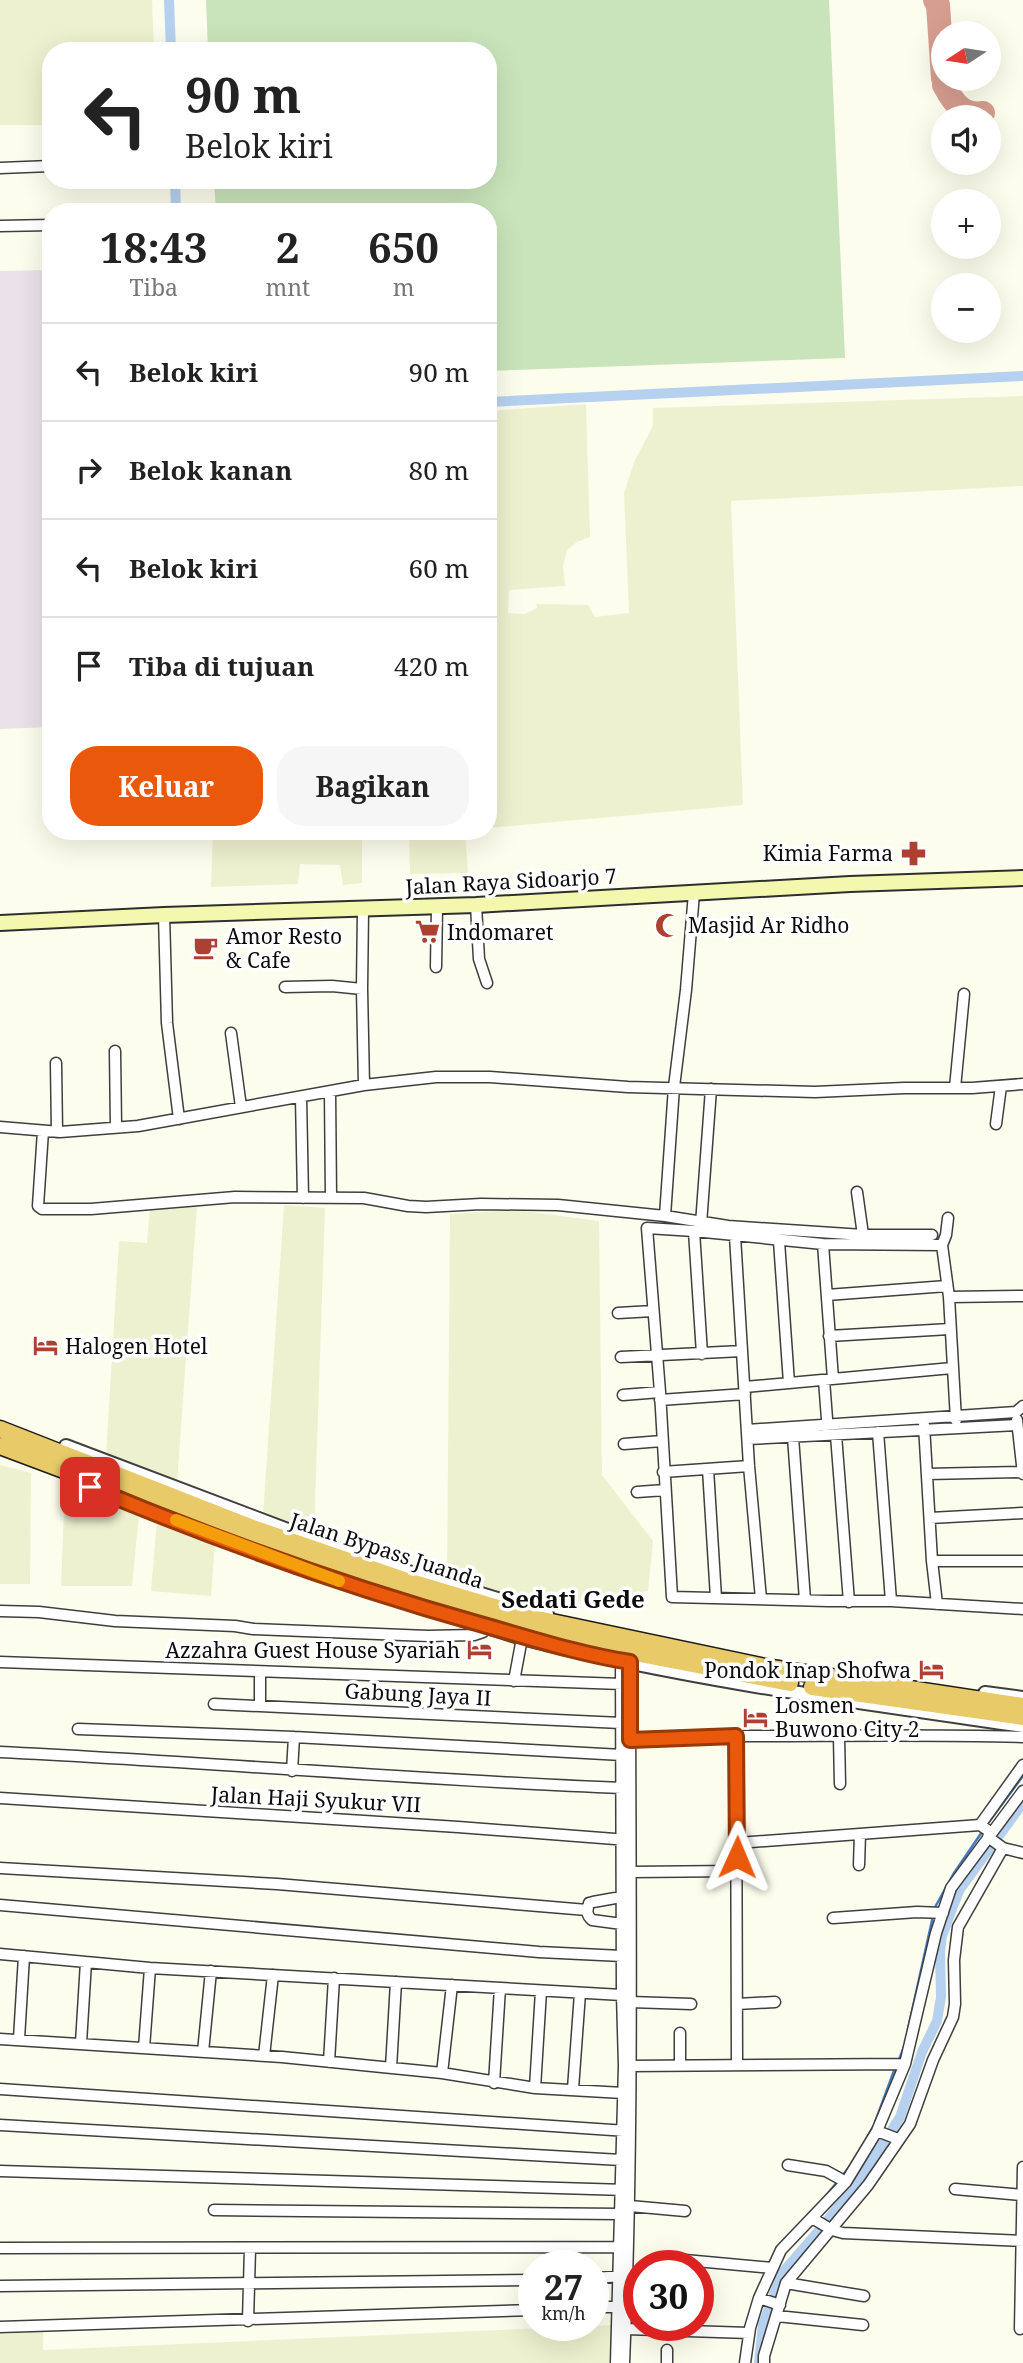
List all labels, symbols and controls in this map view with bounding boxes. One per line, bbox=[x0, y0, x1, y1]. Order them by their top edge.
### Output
north arrow bbox=[931, 21, 1001, 91]
map controls bbox=[931, 21, 1001, 343]
text: 90 m bbox=[185, 61, 301, 127]
icon: left bbox=[70, 70, 161, 161]
button: sound bbox=[931, 105, 1001, 175]
text: Belok kiri bbox=[185, 124, 333, 167]
button: + bbox=[931, 189, 1001, 259]
text: 18:43 bbox=[100, 218, 208, 275]
text: 2 bbox=[276, 218, 300, 275]
text: 650 bbox=[368, 218, 439, 275]
text: Tiba bbox=[129, 271, 178, 303]
text: mnt bbox=[265, 271, 310, 303]
text: m bbox=[393, 271, 414, 303]
button: − bbox=[931, 273, 1001, 343]
icon: left bbox=[70, 353, 108, 391]
text: Belok kiri bbox=[129, 354, 258, 390]
text: 90 m bbox=[409, 354, 469, 390]
icon: right bbox=[70, 451, 108, 489]
text: Belok kanan bbox=[129, 452, 292, 488]
text: 80 m bbox=[409, 452, 469, 488]
icon: left bbox=[70, 549, 108, 587]
text: Belok kiri bbox=[129, 550, 258, 586]
text: 60 m bbox=[409, 550, 469, 586]
icon: arrive bbox=[70, 647, 108, 685]
text: Tiba di tujuan bbox=[129, 648, 314, 684]
text: 420 m bbox=[394, 648, 469, 684]
button: Keluar bbox=[70, 746, 263, 826]
button: Bagikan bbox=[277, 746, 469, 826]
place label: Kimia Farma bbox=[763, 839, 893, 867]
pharmacy icon: Kimia Farma bbox=[899, 839, 927, 867]
street label: Jalan Raya Sidoarjo 7 bbox=[404, 861, 617, 901]
mosque icon: Masjid Ar Ridho bbox=[654, 911, 682, 939]
place label: Masjid Ar Ridho bbox=[688, 911, 849, 939]
supermarket icon: Indomaret bbox=[413, 918, 441, 946]
place label: Indomaret bbox=[447, 918, 553, 946]
place label: Amor Resto & Cafe bbox=[226, 922, 342, 974]
cafe icon: Amor Resto & Cafe bbox=[192, 934, 220, 962]
hotel icon: Halogen Hotel bbox=[31, 1332, 59, 1360]
place label: Halogen Hotel bbox=[65, 1332, 208, 1360]
pin bbox=[60, 1457, 120, 1517]
icon: arrive bbox=[71, 1468, 109, 1506]
street label: Jalan Bypass Juanda bbox=[286, 1505, 487, 1595]
district label: Sedati Gede bbox=[501, 1582, 645, 1615]
place label: Azzahra Guest House Syariah bbox=[165, 1636, 460, 1664]
hotel icon: Azzahra Guest House Syariah bbox=[466, 1636, 494, 1664]
place label: Pondok Inap Shofwa bbox=[704, 1656, 911, 1684]
hotel icon: Pondok Inap Shofwa bbox=[917, 1656, 945, 1684]
street label: Gabung Jaya II bbox=[344, 1676, 492, 1712]
place label: Losmen Buwono City 2 bbox=[775, 1691, 919, 1743]
hotel icon: Losmen Buwono City 2 bbox=[741, 1703, 769, 1731]
street label: Jalan Haji Syukur VII bbox=[209, 1779, 422, 1818]
position arrow bbox=[700, 1820, 774, 1894]
speed limit sign: 30 bbox=[623, 2250, 714, 2341]
text: 27 bbox=[544, 2263, 583, 2310]
text: km/h bbox=[541, 2301, 586, 2325]

